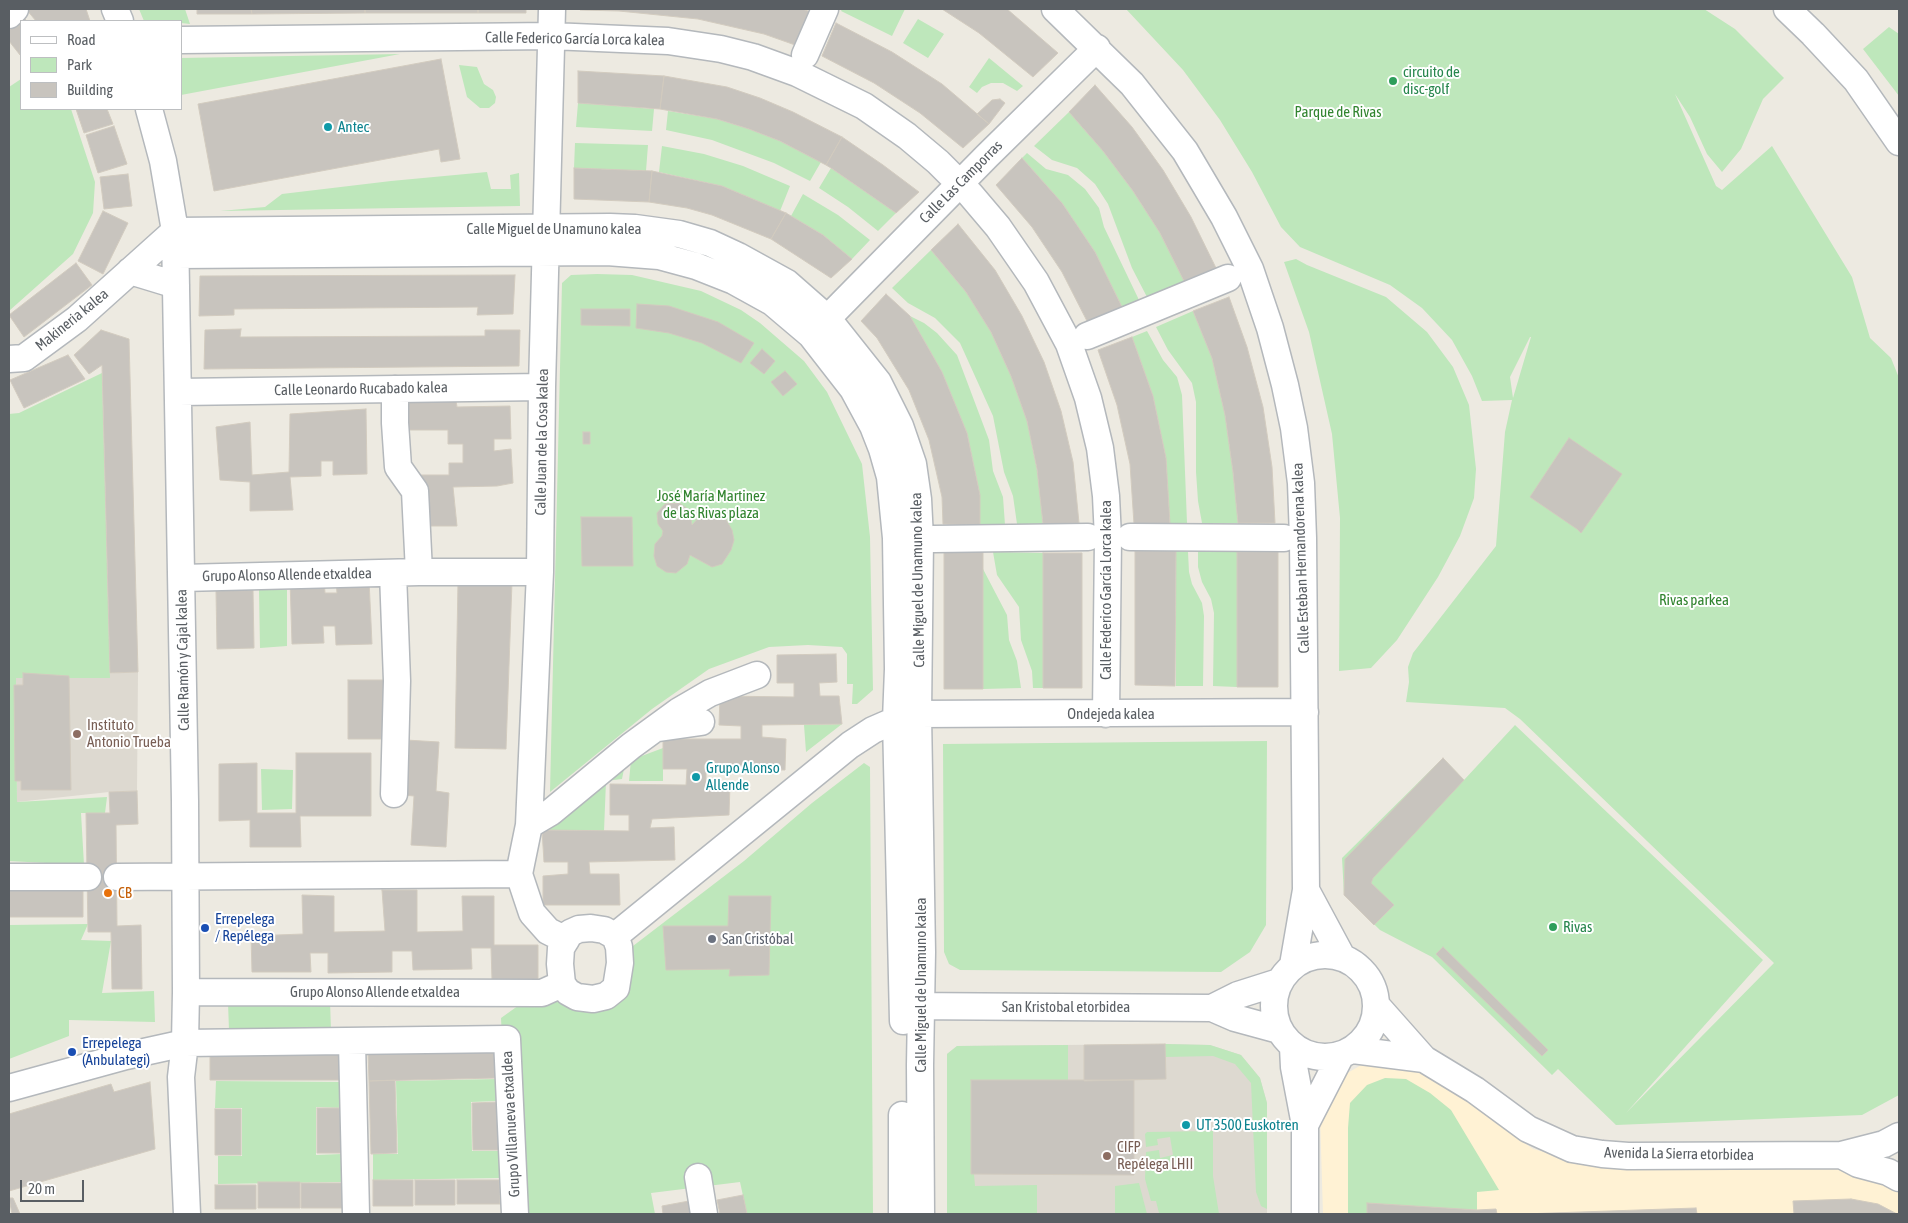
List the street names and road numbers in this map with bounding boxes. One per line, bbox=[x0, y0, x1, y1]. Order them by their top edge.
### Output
street label: Calle Federico García Lorca kalea bbox=[485, 28, 665, 50]
street label: Calle Las Camporras bbox=[916, 137, 1006, 227]
street label: Calle Miguel de Unamuno kalea bbox=[466, 220, 642, 238]
street label: Makineria kalea bbox=[32, 285, 112, 355]
street label: Calle Juan de la Cosa kalea bbox=[532, 368, 552, 516]
street label: Calle Leonardo Rucabado kalea bbox=[274, 378, 448, 400]
street label: Calle Esteban Hernandorena kalea bbox=[1289, 462, 1313, 654]
street label: Calle Miguel de Unamuno kalea bbox=[907, 492, 929, 668]
street label: Calle Federico García Lorca kalea bbox=[1097, 500, 1115, 680]
street label: Grupo Alonso Allende etxaldea bbox=[202, 565, 372, 585]
street label: Calle Ramón y Cajal kalea bbox=[173, 589, 193, 731]
street label: Ondejeda kalea bbox=[1067, 705, 1155, 723]
street label: Calle Miguel de Unamuno kalea bbox=[912, 897, 930, 1073]
street label: Grupo Alonso Allende etxaldea bbox=[290, 983, 460, 1001]
street label: San Kristobal etorbidea bbox=[1002, 998, 1130, 1016]
street label: Grupo Villanueva etxaldea bbox=[498, 1050, 524, 1198]
street label: Avenida La Sierra etorbidea bbox=[1604, 1144, 1754, 1164]

